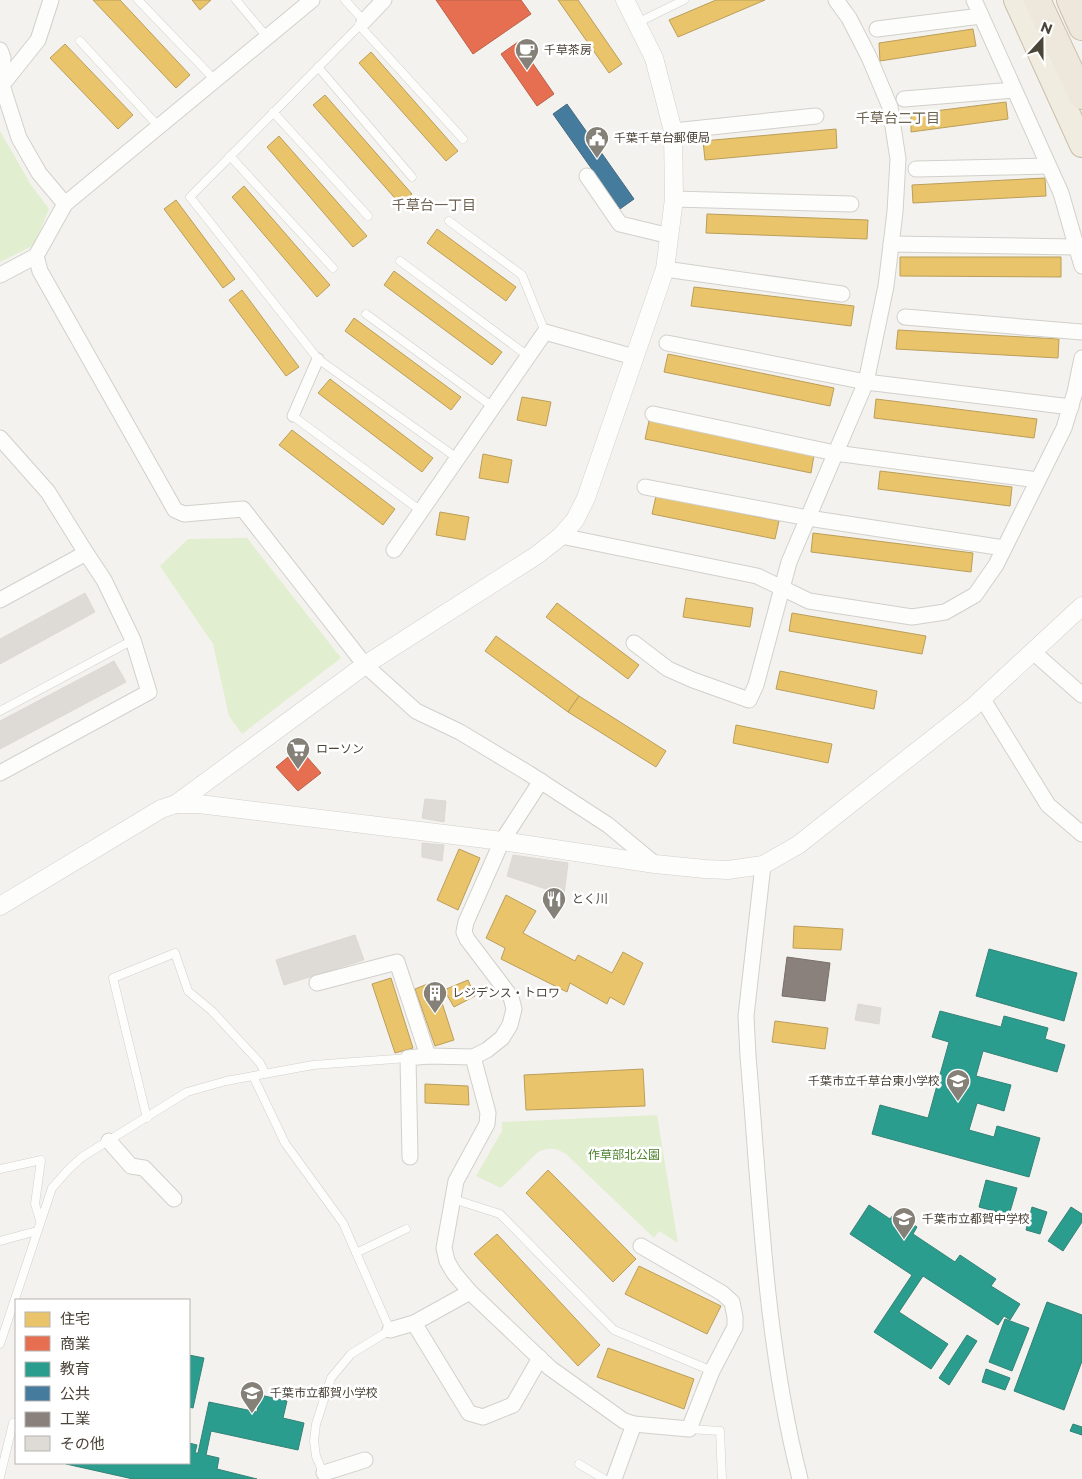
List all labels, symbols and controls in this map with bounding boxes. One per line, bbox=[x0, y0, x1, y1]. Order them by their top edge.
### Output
north arrow bbox=[1017, 15, 1067, 65]
text: N bbox=[1038, 17, 1055, 38]
cafe icon: 千草茶房 bbox=[514, 37, 540, 71]
place label: 千草茶房 bbox=[544, 42, 592, 57]
district label: 千草台二丁目 bbox=[856, 109, 940, 127]
public building icon: 千葉千草台郵便局 bbox=[584, 125, 610, 159]
place label: 千葉千草台郵便局 bbox=[614, 130, 710, 145]
district label: 千草台一丁目 bbox=[392, 196, 476, 214]
supermarket icon: ローソン bbox=[285, 736, 311, 770]
place label: ローソン bbox=[316, 741, 364, 756]
restaurant icon: とく川 bbox=[541, 886, 567, 920]
place label: とく川 bbox=[572, 891, 608, 906]
building icon: レジデンス・トロワ bbox=[422, 980, 448, 1014]
place label: レジデンス・トロワ bbox=[452, 985, 560, 1000]
school or university icon: 千葉市立千草台東小学校 bbox=[945, 1068, 971, 1102]
place label: 千葉市立千草台東小学校 bbox=[808, 1073, 940, 1088]
park label: 作草部北公園 bbox=[588, 1147, 660, 1162]
school or university icon: 千葉市立都賀中学校 bbox=[891, 1206, 917, 1240]
place label: 千葉市立都賀中学校 bbox=[922, 1211, 1030, 1226]
legend bbox=[15, 1299, 190, 1464]
text: 住宅 bbox=[60, 1309, 90, 1328]
text: 商業 bbox=[60, 1334, 90, 1353]
text: 教育 bbox=[60, 1359, 90, 1378]
school or university icon: 千葉市立都賀小学校 bbox=[239, 1380, 265, 1414]
text: 公共 bbox=[60, 1384, 90, 1403]
place label: 千葉市立都賀小学校 bbox=[270, 1385, 378, 1400]
text: 工業 bbox=[60, 1409, 90, 1428]
text: その他 bbox=[60, 1434, 105, 1453]

